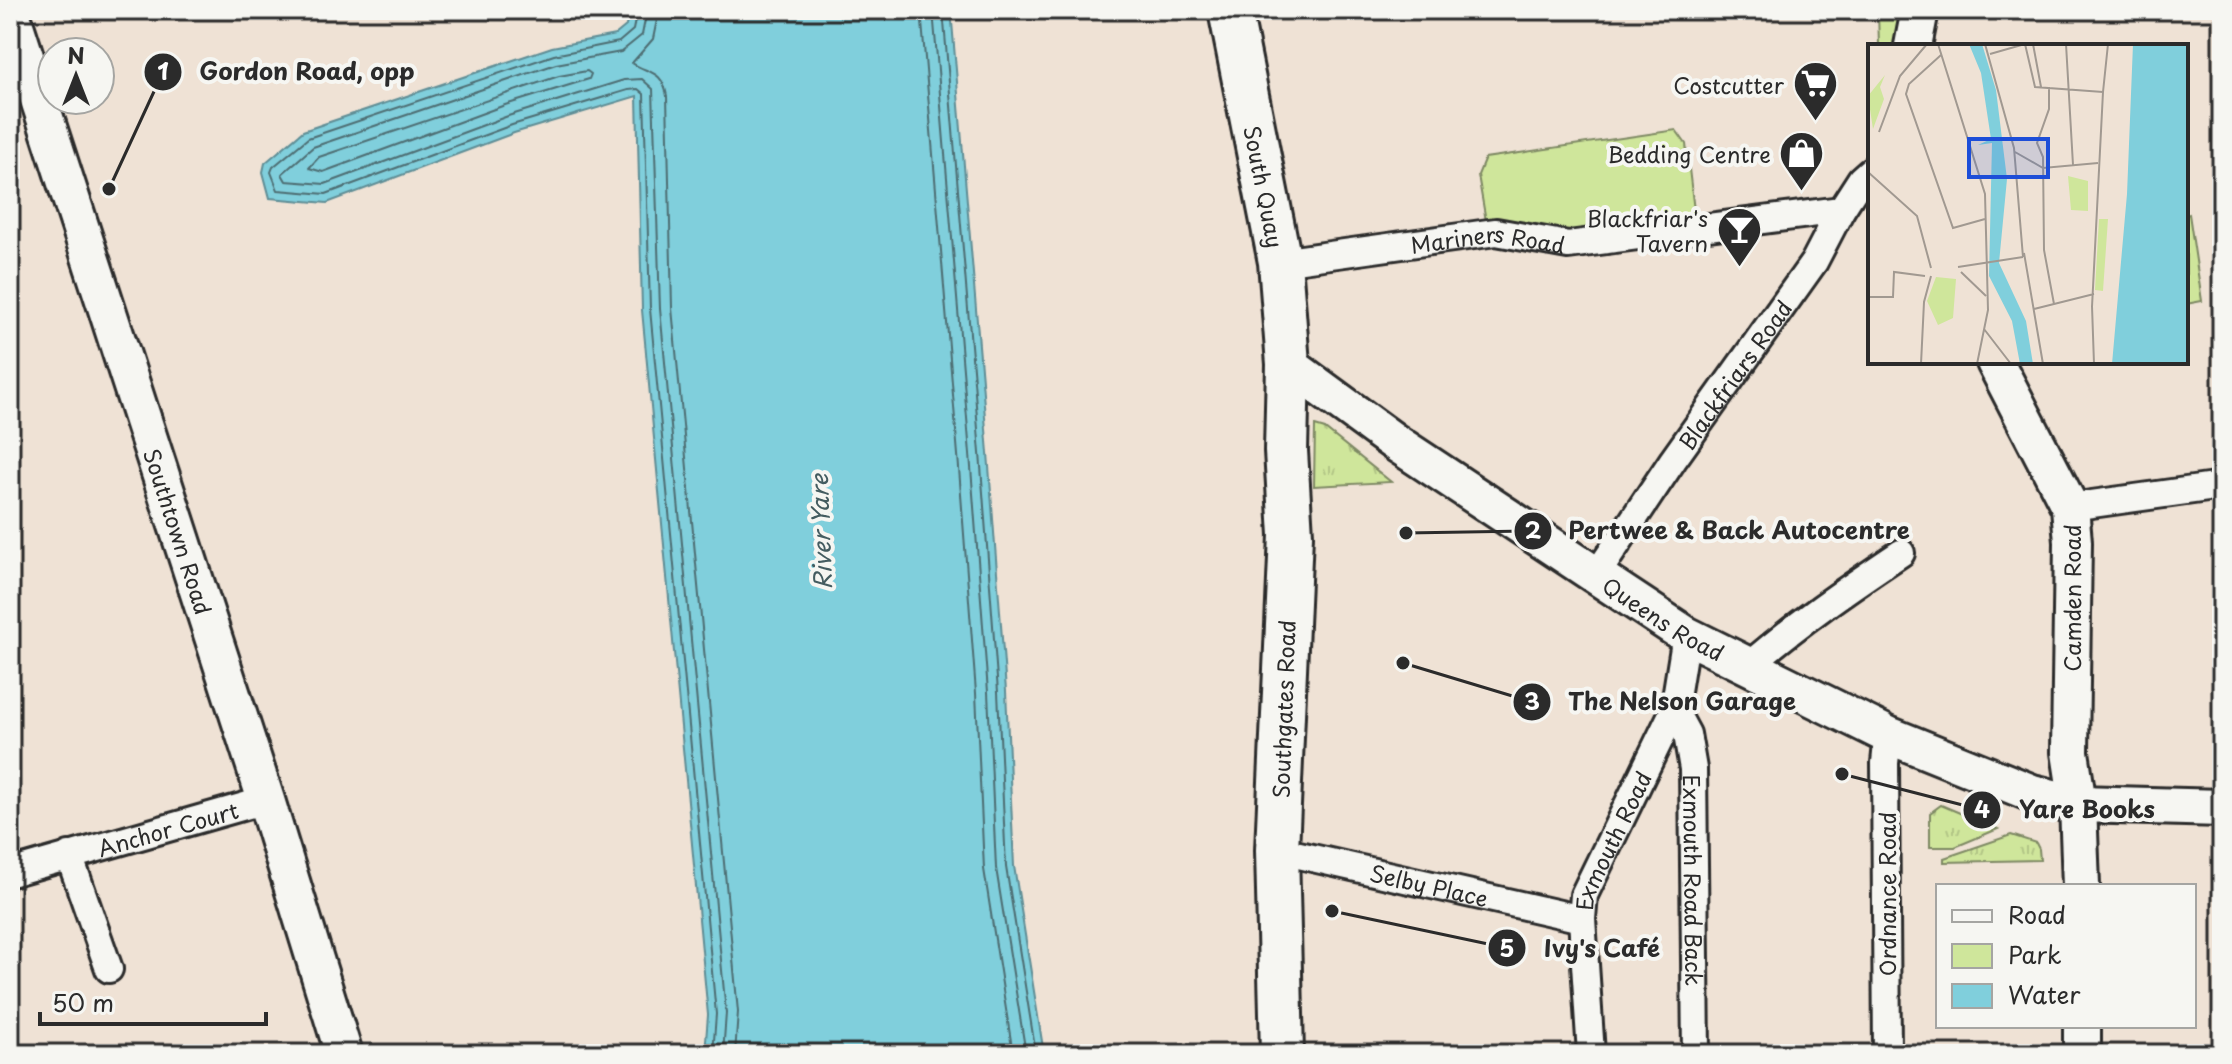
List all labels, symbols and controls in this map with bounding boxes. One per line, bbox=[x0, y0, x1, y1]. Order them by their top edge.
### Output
north arrow bbox=[36, 36, 116, 116]
text: N bbox=[67, 38, 85, 71]
inset map bbox=[1868, 44, 2188, 364]
callout: Gordon Road, opp bbox=[143, 48, 431, 96]
text: 1 bbox=[157, 52, 169, 88]
text: Gordon Road, opp bbox=[199, 52, 415, 88]
supermarket icon: Costcutter bbox=[1791, 60, 1839, 123]
place label: Costcutter bbox=[1673, 68, 1785, 101]
street label: South Quay bbox=[1237, 123, 1293, 251]
shop icon: Bedding Centre bbox=[1778, 129, 1826, 192]
place label: Bedding Centre bbox=[1608, 137, 1771, 170]
place label: Blackfriar's Tavern bbox=[1587, 201, 1708, 259]
bar icon: Blackfriar's Tavern bbox=[1715, 206, 1763, 269]
street label: Mariners Road bbox=[1408, 216, 1568, 261]
street label: Blackfriars Road bbox=[1669, 293, 1799, 456]
street label: Southtown Road bbox=[137, 444, 221, 619]
water label: River Yare bbox=[800, 472, 840, 591]
callout: Pertwee & Back Autocentre bbox=[1513, 507, 1926, 555]
text: 2 bbox=[1525, 511, 1542, 547]
text: Pertwee & Back Autocentre bbox=[1568, 511, 1910, 547]
street label: Camden Road bbox=[2055, 524, 2088, 672]
street label: Queens Road bbox=[1596, 568, 1730, 668]
street label: Southgates Road bbox=[1263, 619, 1303, 799]
callout: The Nelson Garage bbox=[1512, 678, 1813, 726]
text: 3 bbox=[1524, 682, 1540, 718]
text: The Nelson Garage bbox=[1568, 682, 1796, 718]
street label: Exmouth Road bbox=[1566, 765, 1659, 912]
street label: Exmouth Road Back bbox=[1677, 774, 1712, 986]
callout: Yare Books bbox=[1962, 786, 2171, 834]
text: 4 bbox=[1974, 790, 1990, 826]
text: Yare Books bbox=[2019, 790, 2155, 826]
street label: Anchor Court bbox=[93, 792, 242, 864]
street label: Ordnance Road bbox=[1870, 812, 1903, 976]
street label: Selby Place bbox=[1367, 855, 1492, 914]
legend bbox=[1936, 884, 2196, 1028]
text: Road bbox=[2008, 896, 2066, 932]
callout: Ivy's Café bbox=[1487, 924, 1676, 972]
text: 5 bbox=[1499, 929, 1515, 965]
text: Ivy's Café bbox=[1544, 929, 1660, 965]
text: Park bbox=[2008, 936, 2062, 972]
scale bar bbox=[40, 976, 266, 1026]
text: Water bbox=[2008, 976, 2081, 1012]
text: 50 m bbox=[52, 984, 114, 1020]

